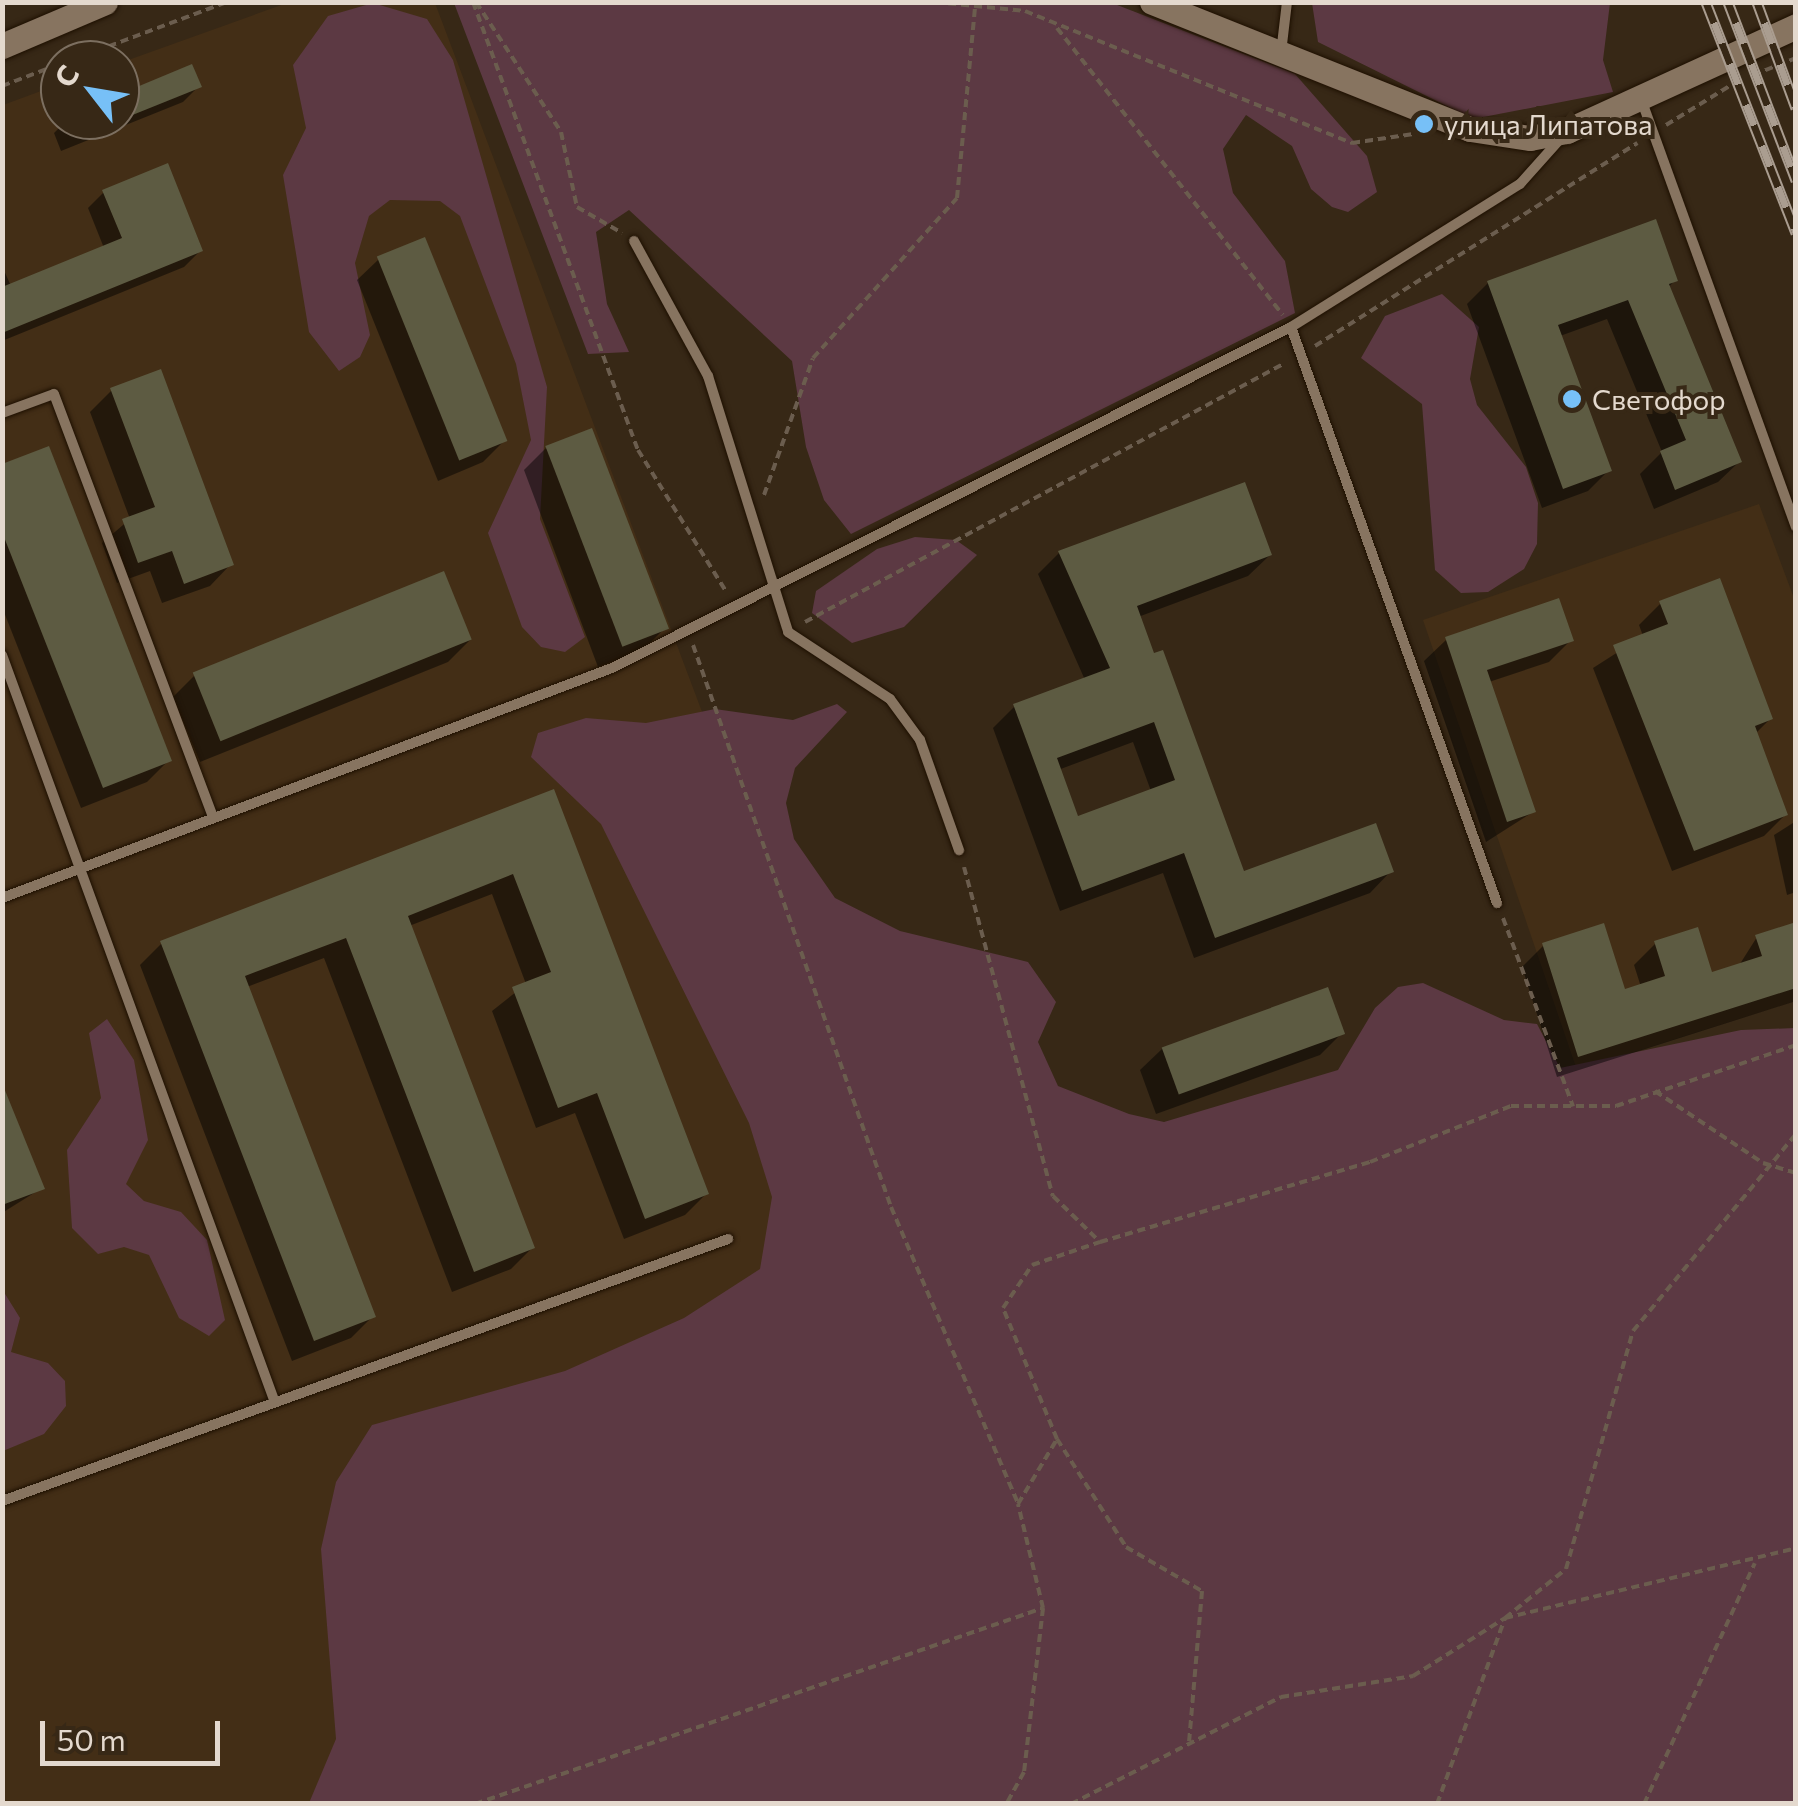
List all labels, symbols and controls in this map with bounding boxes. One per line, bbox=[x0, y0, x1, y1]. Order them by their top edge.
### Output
north arrow bbox=[40, 40, 140, 140]
text: С bbox=[46, 59, 85, 93]
place label: улица Липатова bbox=[1444, 107, 1653, 141]
marker: улица Липатова bbox=[1413, 113, 1435, 135]
place label: Светофор bbox=[1592, 382, 1726, 416]
marker: Светофор bbox=[1561, 388, 1583, 410]
scale bar bbox=[45, 1701, 225, 1763]
text: 50 m bbox=[57, 1720, 126, 1757]

